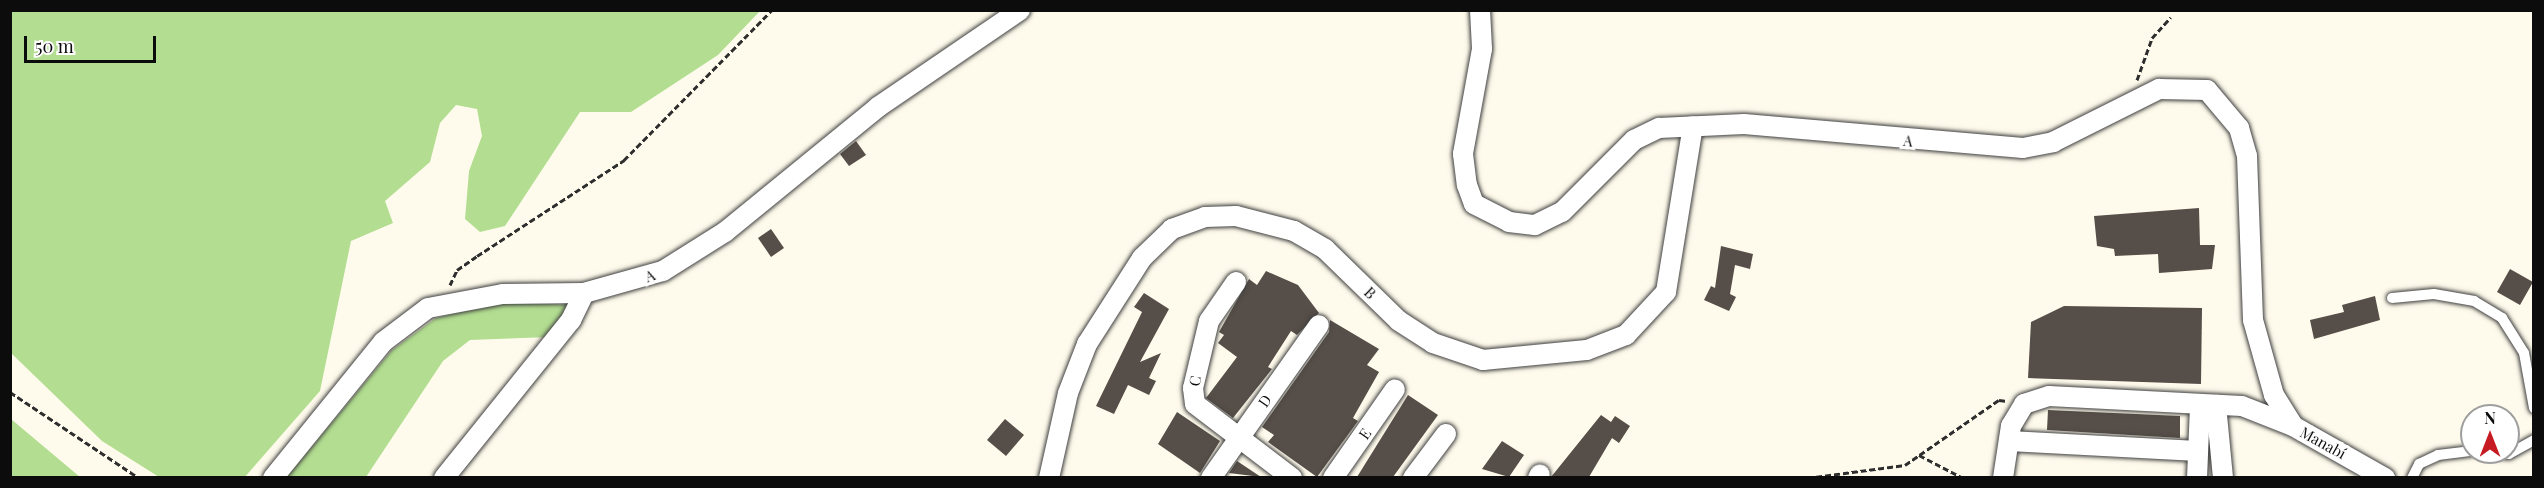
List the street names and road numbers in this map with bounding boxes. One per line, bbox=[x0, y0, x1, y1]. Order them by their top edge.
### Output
street label: A bbox=[1903, 132, 1913, 150]
street label: A bbox=[642, 266, 658, 286]
street label: B bbox=[1360, 283, 1380, 303]
street label: C bbox=[1185, 374, 1205, 388]
street label: D bbox=[1255, 391, 1275, 411]
street label: Manabí bbox=[2297, 423, 2349, 463]
street label: E bbox=[1355, 425, 1375, 443]

